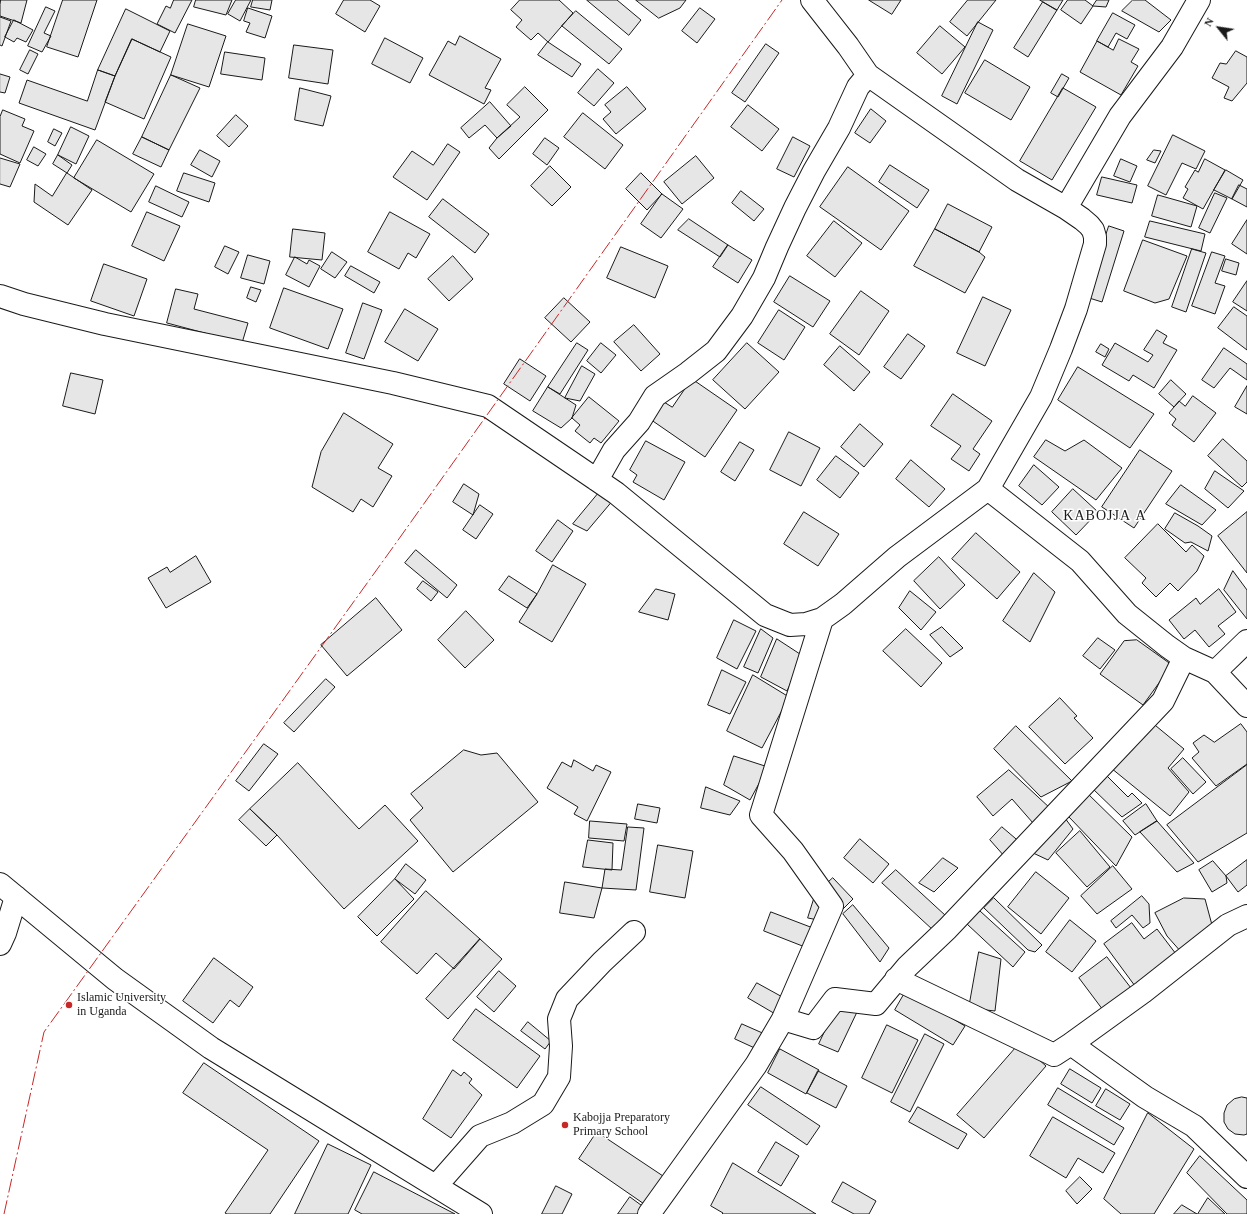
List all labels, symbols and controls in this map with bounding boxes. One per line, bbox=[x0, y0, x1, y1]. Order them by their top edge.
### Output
north arrow bbox=[1199, 8, 1239, 48]
text: N bbox=[1201, 16, 1216, 28]
district label: KABOJJA A bbox=[1065, 508, 1145, 524]
place label: Islamic University in Uganda bbox=[77, 991, 176, 1019]
marker: Islamic University in Uganda bbox=[64, 1000, 74, 1010]
place label: Kabojja Preparatory Primary School bbox=[573, 1111, 685, 1139]
marker: Kabojja Preparatory Primary School bbox=[560, 1120, 570, 1130]

